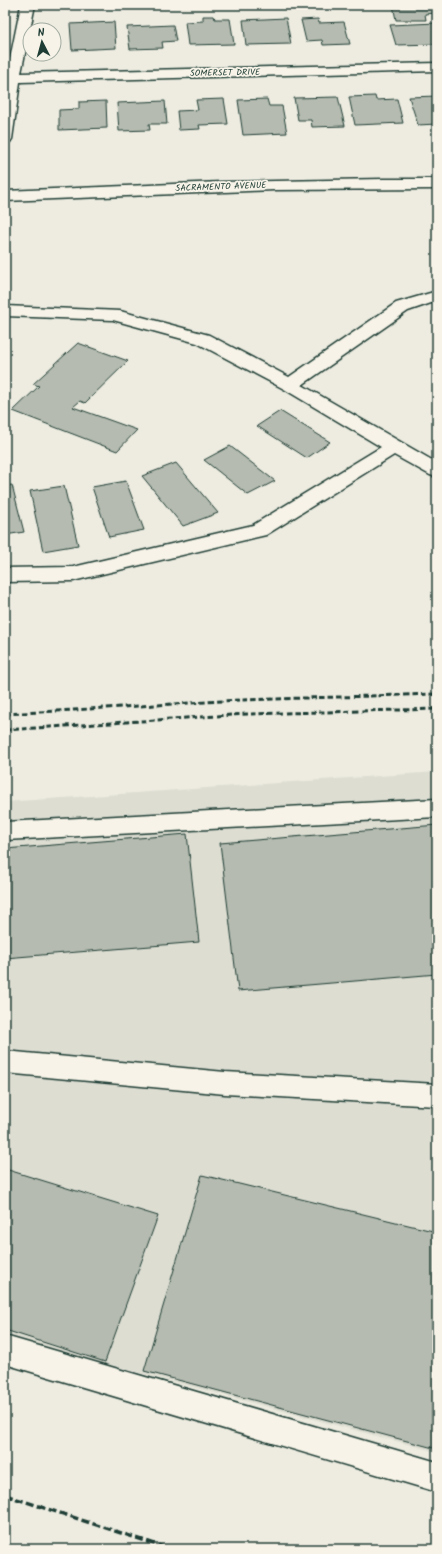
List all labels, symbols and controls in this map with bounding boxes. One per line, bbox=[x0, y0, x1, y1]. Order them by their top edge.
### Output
north arrow bbox=[22, 22, 62, 62]
text: N bbox=[37, 24, 46, 42]
street label: SOMERSET DRIVE bbox=[190, 65, 261, 81]
street label: SACRAMENTO AVENUE bbox=[175, 178, 267, 196]

